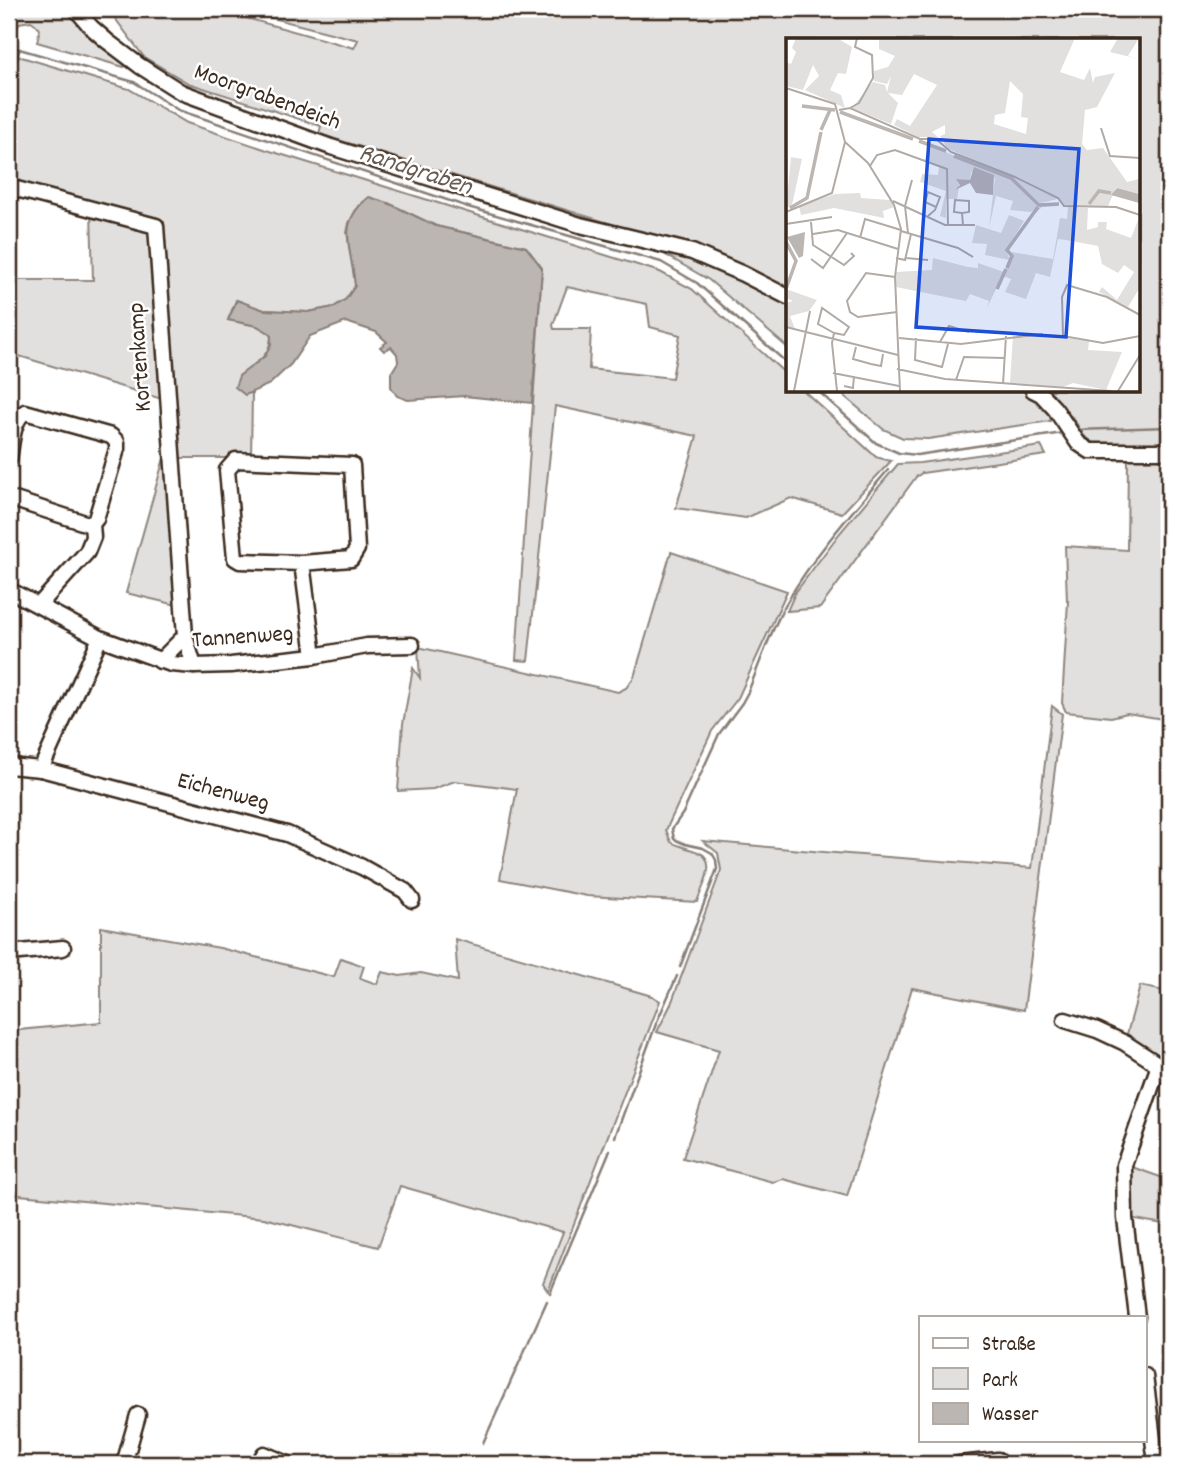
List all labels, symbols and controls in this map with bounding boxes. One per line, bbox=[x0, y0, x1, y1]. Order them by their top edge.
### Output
inset map bbox=[786, 38, 1140, 392]
street label: Moorgrabendeich bbox=[189, 56, 345, 140]
water label: Randgraben bbox=[354, 135, 477, 207]
street label: Kortenkamp bbox=[120, 301, 162, 413]
street label: Tannenweg bbox=[191, 618, 295, 658]
street label: Eichenweg bbox=[173, 764, 273, 822]
legend bbox=[919, 1316, 1146, 1442]
text: Straße bbox=[982, 1331, 1036, 1361]
text: Park bbox=[982, 1367, 1018, 1397]
text: Wasser bbox=[982, 1401, 1039, 1431]

